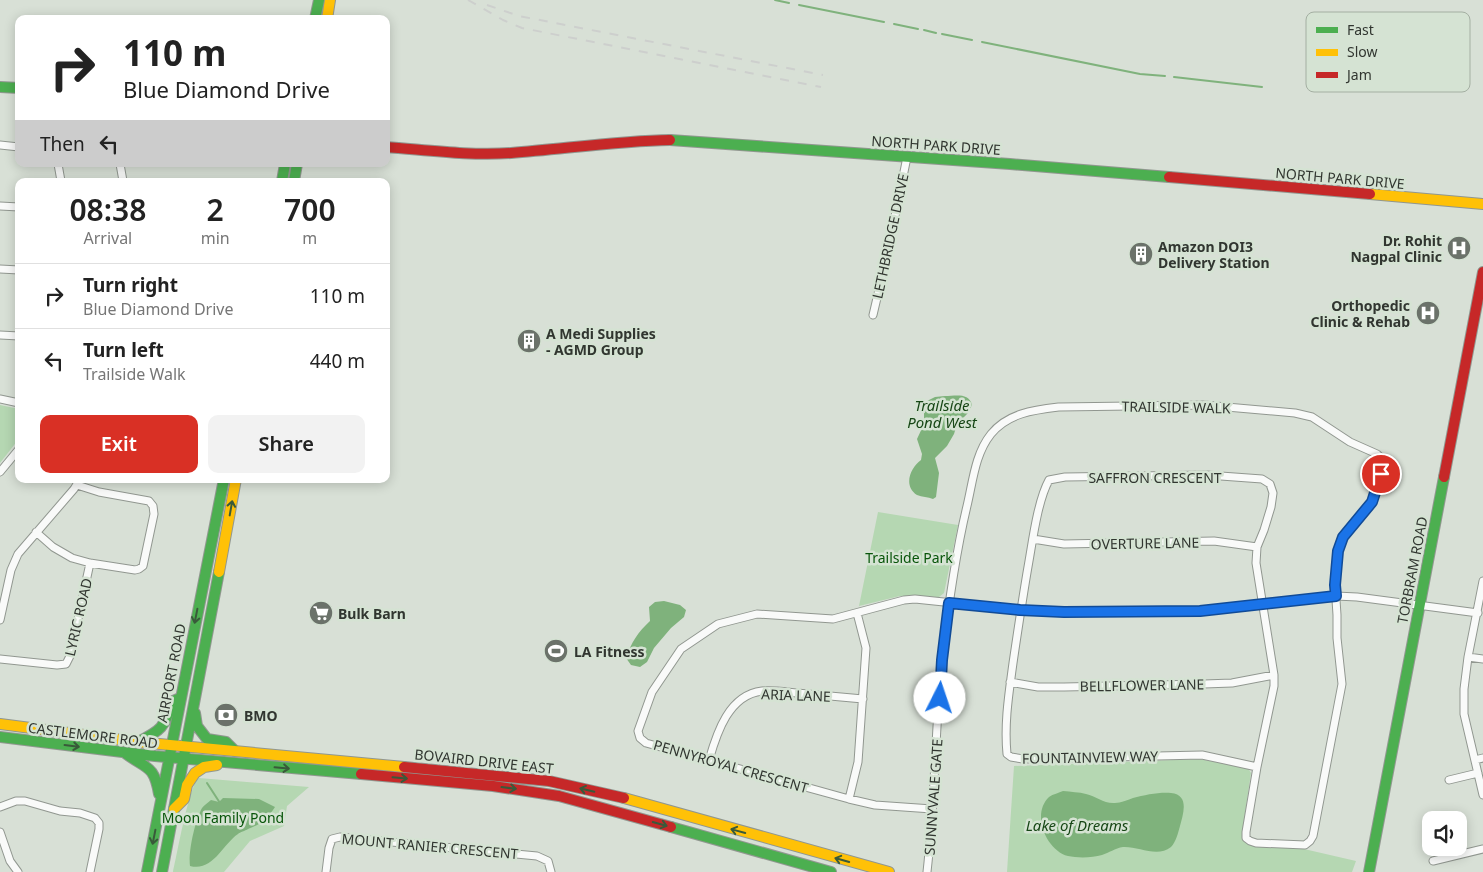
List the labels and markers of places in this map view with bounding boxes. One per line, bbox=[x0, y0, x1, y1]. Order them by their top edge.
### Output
place label: Dr. Rohit Nagpal Clinic bbox=[1350, 231, 1442, 266]
hospital icon: Dr. Rohit Nagpal Clinic bbox=[1446, 235, 1472, 261]
place label: Amazon DOI3 Delivery Station bbox=[1158, 237, 1270, 272]
building icon: Amazon DOI3 Delivery Station bbox=[1128, 241, 1154, 267]
place label: Orthopedic Clinic & Rehab bbox=[1310, 296, 1410, 331]
hospital icon: Orthopedic Clinic & Rehab bbox=[1415, 300, 1441, 326]
place label: A Medi Supplies - AGMD Group bbox=[546, 324, 656, 359]
building icon: A Medi Supplies - AGMD Group bbox=[516, 328, 542, 354]
pin bbox=[1360, 453, 1402, 495]
supermarket icon: Bulk Barn bbox=[308, 600, 334, 626]
place label: Bulk Barn bbox=[338, 604, 406, 623]
sports icon: LA Fitness bbox=[543, 638, 569, 664]
place label: LA Fitness bbox=[574, 642, 645, 661]
bank icon: BMO bbox=[213, 702, 239, 728]
place label: BMO bbox=[244, 706, 278, 725]

